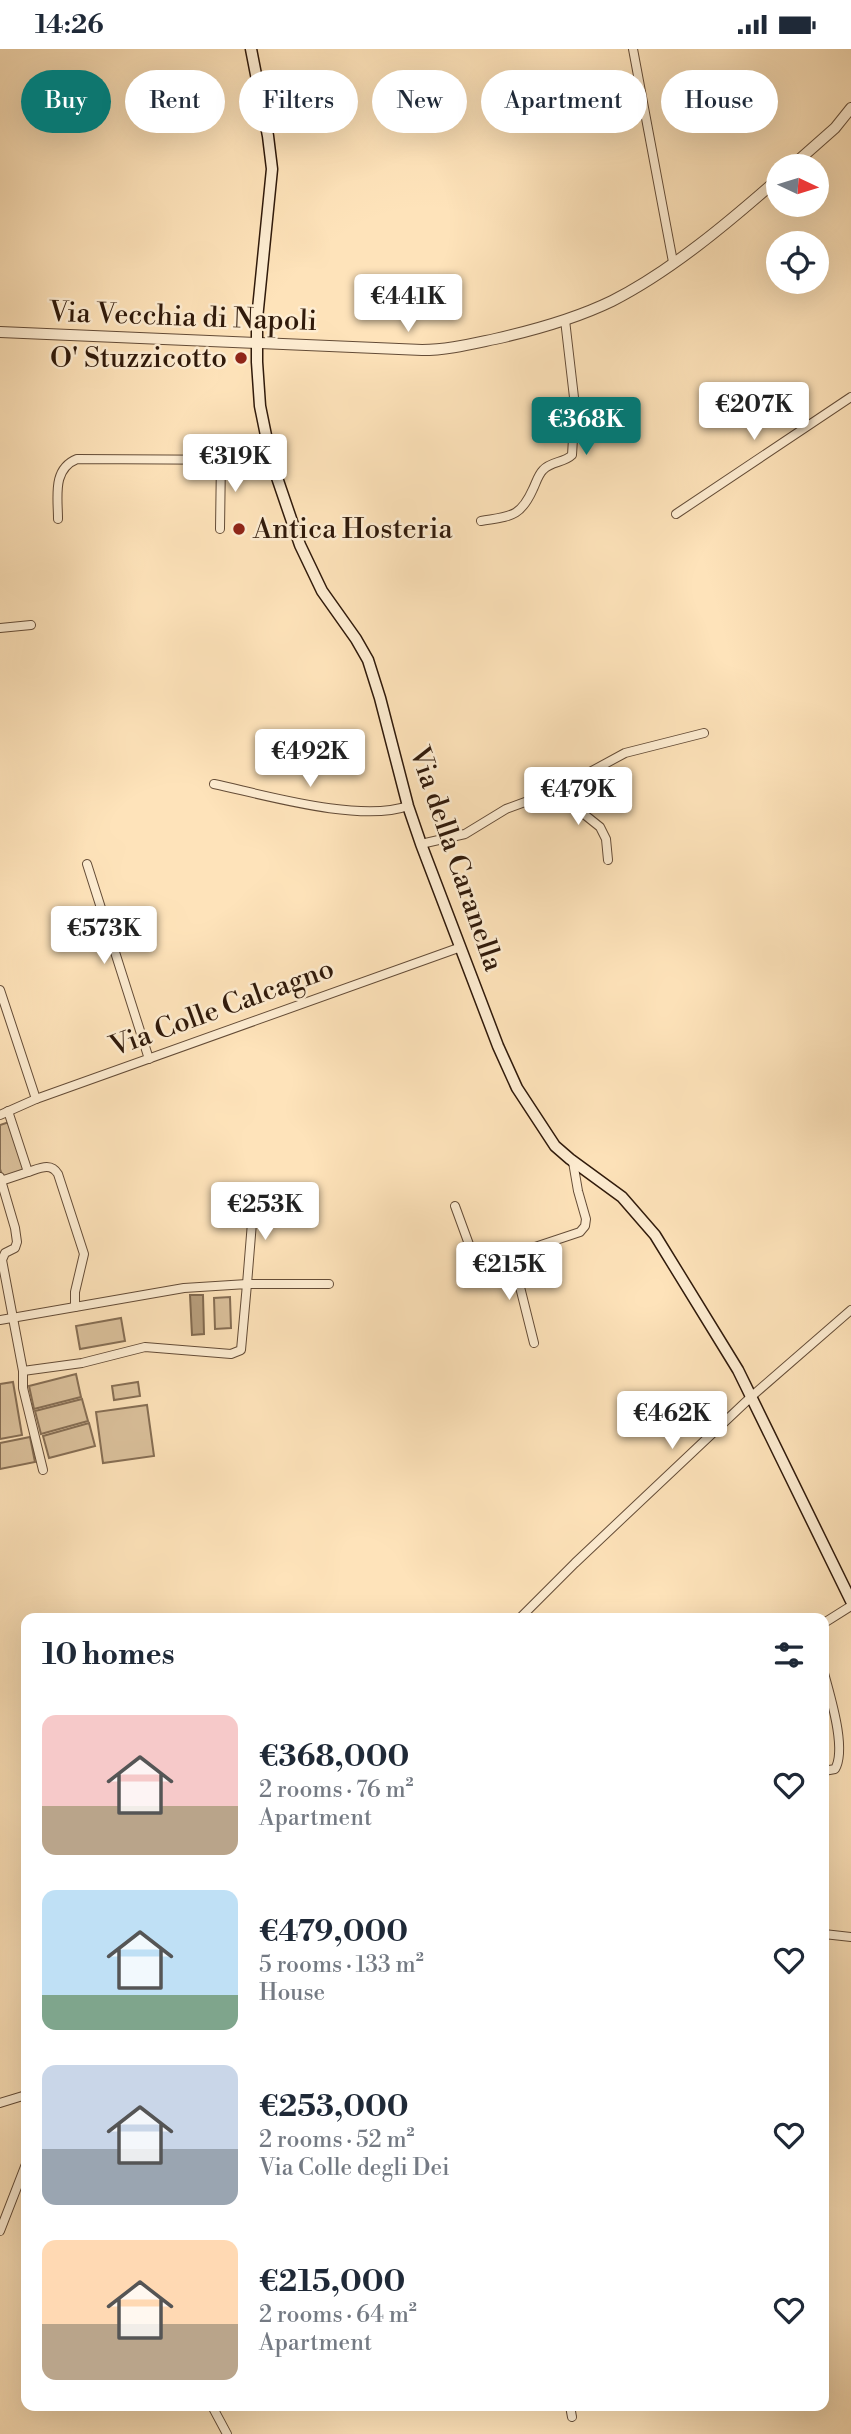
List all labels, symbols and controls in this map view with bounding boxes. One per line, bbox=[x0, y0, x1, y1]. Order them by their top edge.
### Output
text: 14:26 bbox=[35, 9, 104, 41]
chip: Buy bbox=[21, 70, 111, 133]
chip: Rent bbox=[125, 70, 225, 133]
chip: Filters bbox=[239, 70, 358, 133]
chip: New bbox=[372, 70, 467, 133]
chip: Apartment bbox=[481, 70, 647, 133]
chip: House bbox=[661, 70, 778, 133]
north arrow bbox=[766, 154, 830, 217]
map controls bbox=[766, 154, 829, 294]
button: locate bbox=[766, 231, 829, 294]
pin: €441K bbox=[359, 275, 457, 334]
text: €441K bbox=[370, 283, 446, 311]
street label: Via Vecchia di Napoli bbox=[47, 295, 318, 339]
place label: O' Stuzzicotto bbox=[50, 341, 227, 376]
marker: O' Stuzzicotto bbox=[233, 350, 249, 366]
pin: €207K bbox=[705, 383, 803, 442]
text: €207K bbox=[715, 391, 793, 419]
pin: €368K bbox=[537, 397, 635, 457]
text: €368K bbox=[548, 406, 624, 434]
pin: €319K bbox=[186, 435, 284, 494]
text: €319K bbox=[199, 443, 271, 471]
place label: Antica Hosteria bbox=[252, 512, 454, 547]
marker: Antica Hosteria bbox=[231, 521, 247, 537]
pin: €492K bbox=[261, 729, 359, 789]
text: €492K bbox=[271, 738, 349, 766]
street label: Via della Caranella bbox=[401, 741, 511, 977]
pin: €479K bbox=[529, 767, 627, 827]
text: €479K bbox=[540, 776, 616, 804]
pin: €573K bbox=[55, 907, 153, 966]
text: €573K bbox=[67, 915, 141, 943]
street label: Via Colle Calcagno bbox=[104, 951, 339, 1065]
pin: €253K bbox=[216, 1183, 314, 1242]
text: €253K bbox=[227, 1191, 303, 1219]
pin: €215K bbox=[460, 1243, 558, 1302]
text: €215K bbox=[472, 1251, 546, 1279]
pin: €462K bbox=[623, 1391, 721, 1451]
text: €462K bbox=[633, 1400, 711, 1428]
text: 10 homes bbox=[42, 1636, 175, 1674]
icon: filters bbox=[770, 1636, 808, 1674]
text: €368,000 bbox=[259, 1738, 409, 1776]
icon: home bbox=[98, 1743, 182, 1827]
icon: heart bbox=[770, 1766, 808, 1804]
text: 2 rooms · 76 m² bbox=[259, 1776, 414, 1804]
text: Apartment bbox=[259, 1804, 372, 1832]
text: €479,000 bbox=[259, 1913, 408, 1951]
icon: home bbox=[98, 1918, 182, 2002]
icon: heart bbox=[770, 1941, 808, 1979]
text: 5 rooms · 133 m² bbox=[259, 1951, 424, 1979]
text: House bbox=[259, 1979, 325, 2007]
text: €253,000 bbox=[259, 2088, 409, 2126]
icon: home bbox=[98, 2093, 182, 2177]
icon: heart bbox=[770, 2116, 808, 2154]
text: 2 rooms · 52 m² bbox=[259, 2126, 415, 2154]
text: Via Colle degli Dei bbox=[259, 2154, 450, 2182]
text: €215,000 bbox=[259, 2263, 405, 2301]
icon: home bbox=[98, 2268, 182, 2352]
icon: heart bbox=[770, 2291, 808, 2329]
text: 2 rooms · 64 m² bbox=[259, 2301, 417, 2329]
text: Apartment bbox=[259, 2329, 372, 2357]

